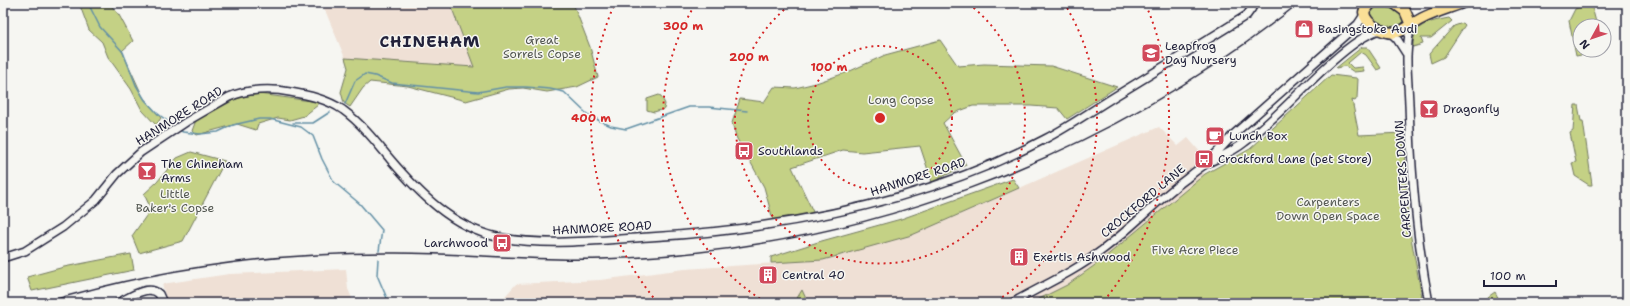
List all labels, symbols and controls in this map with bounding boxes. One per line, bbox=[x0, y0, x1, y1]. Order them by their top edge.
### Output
text: 300 m bbox=[663, 18, 703, 34]
shop icon: Basingstoke Audi bbox=[1293, 18, 1315, 40]
north arrow bbox=[1572, 18, 1612, 58]
place label: Basingstoke Audi bbox=[1318, 21, 1417, 37]
district label: CHINEHAM bbox=[380, 31, 480, 52]
park label: Great Sorrels Copse bbox=[503, 32, 581, 62]
text: N bbox=[1576, 36, 1593, 52]
place label: Leapfrog Day Nursery bbox=[1165, 38, 1237, 68]
school or university icon: Leapfrog Day Nursery bbox=[1140, 42, 1162, 64]
text: 200 m bbox=[729, 49, 769, 65]
text: 100 m bbox=[811, 59, 848, 75]
street label: HANMORE ROAD bbox=[133, 83, 226, 149]
park label: Long Copse bbox=[868, 92, 934, 108]
bar icon: Dragonfly bbox=[1418, 98, 1440, 120]
place label: Dragonfly bbox=[1443, 101, 1500, 117]
text: 400 m bbox=[571, 110, 611, 126]
centre of rings bbox=[873, 111, 887, 125]
street label: CARPENTERS DOWN bbox=[1391, 120, 1415, 238]
cafe icon: Lunch Box bbox=[1204, 125, 1226, 147]
place label: Lunch Box bbox=[1229, 128, 1287, 144]
bus stop icon: Southlands bbox=[733, 140, 755, 162]
place label: Southlands bbox=[758, 143, 823, 159]
bus stop icon: Crockford Lane (pet Store) bbox=[1193, 148, 1215, 170]
place label: Crockford Lane (pet Store) bbox=[1218, 151, 1372, 167]
street label: HANMORE ROAD bbox=[868, 154, 968, 200]
place label: The Chineham Arms bbox=[161, 156, 243, 186]
bar icon: The Chineham Arms bbox=[136, 160, 158, 182]
street label: CROCKFORD LANE bbox=[1097, 161, 1189, 241]
park label: Little Baker's Copse bbox=[136, 186, 215, 216]
park label: Carpenters Down Open Space bbox=[1276, 194, 1380, 224]
street label: HANMORE ROAD bbox=[552, 217, 652, 239]
bus stop icon: Larchwood bbox=[491, 232, 513, 254]
place label: Larchwood bbox=[424, 235, 488, 251]
park label: Five Acre Piece bbox=[1152, 242, 1239, 258]
building icon: Exertis Ashwood bbox=[1008, 246, 1030, 268]
place label: Exertis Ashwood bbox=[1033, 249, 1131, 265]
scale bar bbox=[1484, 262, 1556, 288]
building icon: Central 40 bbox=[757, 264, 779, 286]
place label: Central 40 bbox=[782, 267, 845, 283]
text: 100 m bbox=[1490, 268, 1526, 284]

